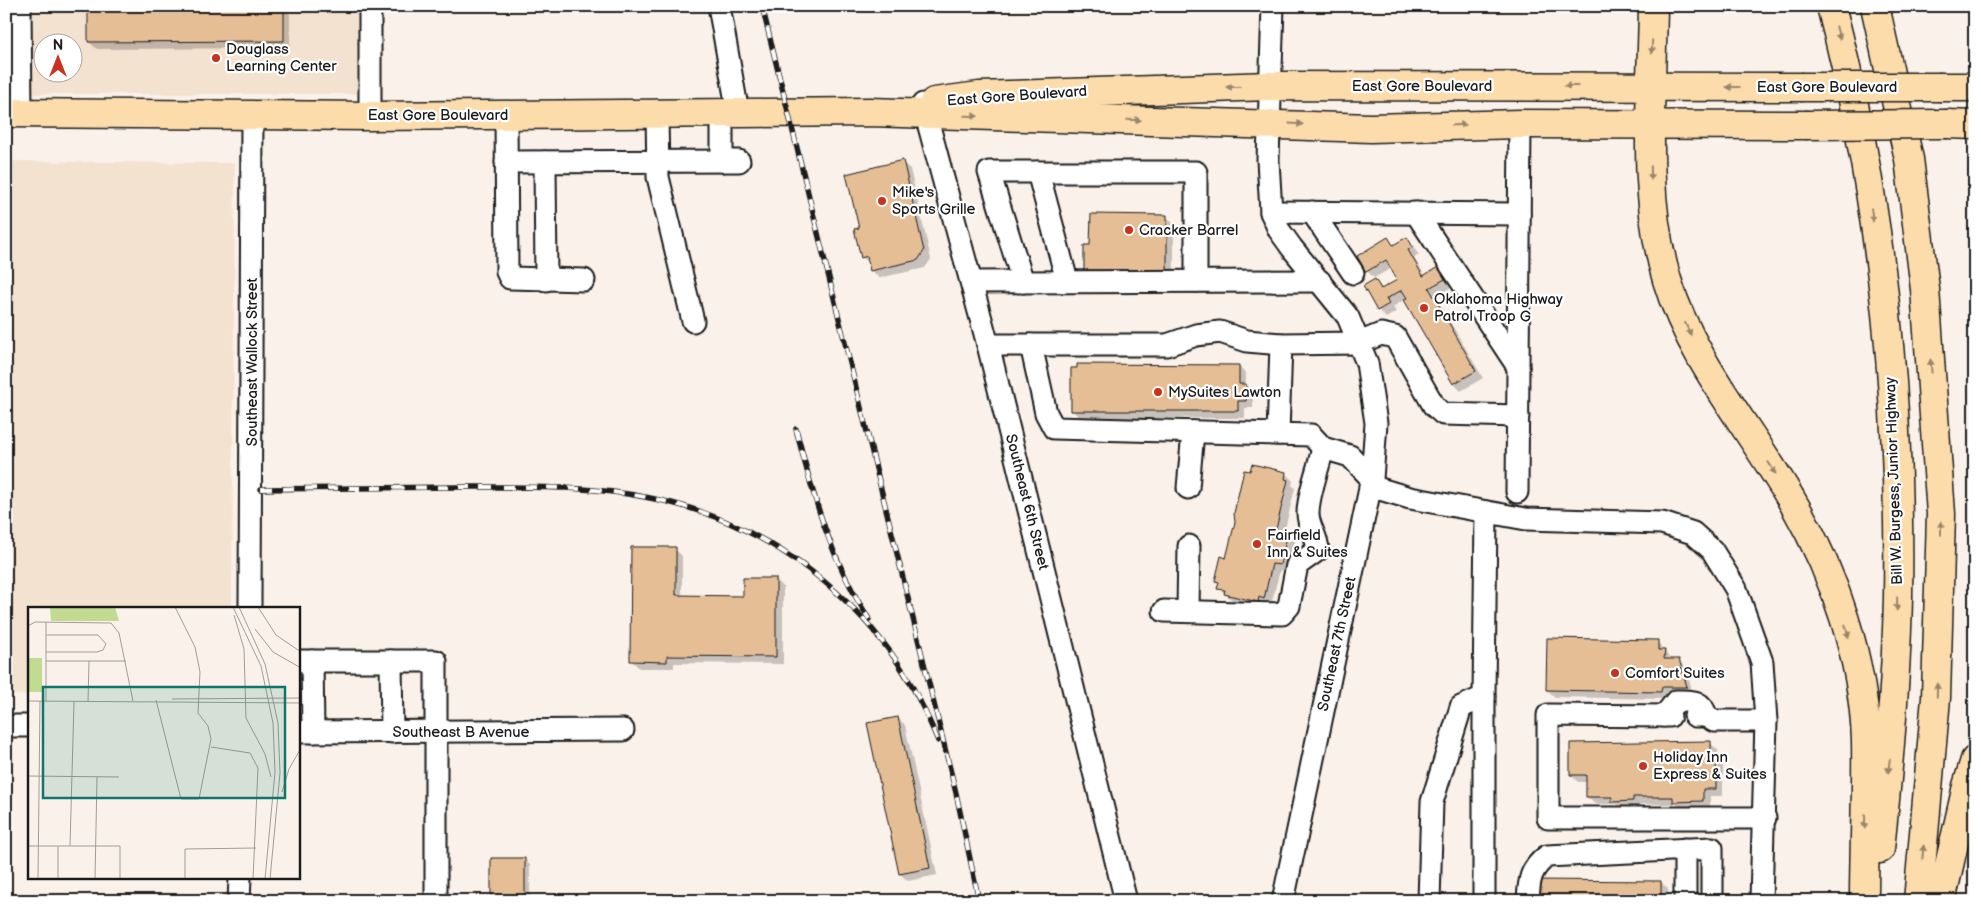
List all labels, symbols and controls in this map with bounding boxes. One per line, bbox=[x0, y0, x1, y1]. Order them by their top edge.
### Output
one-way arrow bbox=[1835, 25, 1843, 40]
north arrow bbox=[32, 32, 82, 82]
text: N bbox=[53, 37, 63, 54]
one-way arrow bbox=[1648, 39, 1656, 55]
place label: Douglass Learning Center bbox=[226, 40, 337, 76]
marker: Douglass Learning Center bbox=[210, 52, 222, 64]
street label: East Gore Boulevard bbox=[1352, 77, 1492, 96]
street label: East Gore Boulevard bbox=[1757, 78, 1897, 97]
street label: East Gore Boulevard bbox=[946, 82, 1088, 110]
one-way arrow bbox=[1563, 82, 1579, 90]
one-way arrow bbox=[1225, 83, 1241, 91]
one-way arrow bbox=[1725, 83, 1741, 91]
street label: East Gore Boulevard bbox=[368, 106, 508, 125]
one-way arrow bbox=[964, 113, 980, 121]
one-way arrow bbox=[1126, 116, 1142, 124]
one-way arrow bbox=[1289, 121, 1305, 129]
one-way arrow bbox=[1451, 121, 1467, 129]
one-way arrow bbox=[1648, 165, 1656, 181]
place label: Mike's Sports Grille bbox=[892, 183, 976, 219]
marker: Mike's Sports Grille bbox=[876, 195, 888, 207]
one-way arrow bbox=[1869, 207, 1877, 223]
place label: Cracker Barrel bbox=[1139, 221, 1238, 240]
marker: Cracker Barrel bbox=[1123, 224, 1135, 236]
street label: Southeast Wallock Street bbox=[243, 277, 262, 446]
place label: Oklahoma Highway Patrol Troop G bbox=[1434, 290, 1563, 326]
marker: Oklahoma Highway Patrol Troop G bbox=[1418, 302, 1430, 314]
one-way arrow bbox=[1684, 322, 1692, 336]
one-way arrow bbox=[1927, 357, 1935, 373]
street label: Bill W. Burgess, Junior Highway bbox=[1881, 377, 1907, 585]
place label: MySuites Lawton bbox=[1168, 383, 1281, 402]
marker: MySuites Lawton bbox=[1152, 386, 1164, 398]
street label: Southeast 6th Street bbox=[1001, 432, 1053, 572]
one-way arrow bbox=[1767, 462, 1776, 475]
one-way arrow bbox=[1937, 520, 1945, 536]
place label: Fairfield Inn & Suites bbox=[1267, 526, 1348, 562]
marker: Fairfield Inn & Suites bbox=[1251, 538, 1263, 550]
street label: Southeast 7th Street bbox=[1313, 575, 1361, 713]
one-way arrow bbox=[1893, 596, 1901, 612]
inset map bbox=[28, 607, 300, 880]
one-way arrow bbox=[1843, 623, 1851, 638]
place label: Comfort Suites bbox=[1625, 664, 1725, 683]
marker: Comfort Suites bbox=[1609, 667, 1621, 679]
one-way arrow bbox=[1933, 682, 1941, 698]
street label: Southeast B Avenue bbox=[393, 723, 530, 742]
place label: Holiday Inn Express & Suites bbox=[1653, 748, 1767, 784]
one-way arrow bbox=[1884, 758, 1892, 774]
marker: Holiday Inn Express & Suites bbox=[1637, 760, 1649, 772]
one-way arrow bbox=[1861, 815, 1869, 831]
one-way arrow bbox=[1919, 844, 1927, 860]

